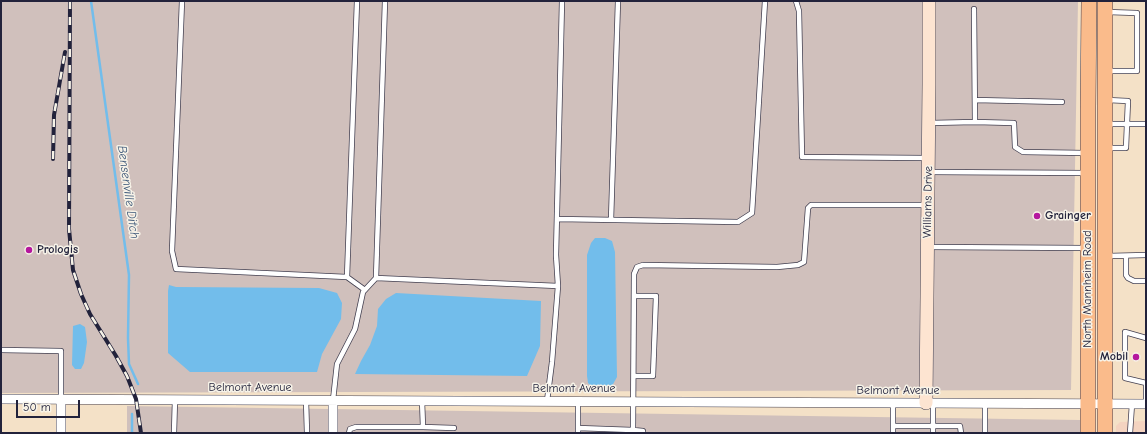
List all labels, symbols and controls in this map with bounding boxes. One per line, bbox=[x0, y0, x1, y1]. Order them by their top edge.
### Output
water label: Bensenville Ditch bbox=[114, 144, 142, 240]
street label: Williams Drive bbox=[920, 166, 936, 238]
place label: Grainger bbox=[1045, 209, 1091, 223]
marker: Grainger bbox=[1032, 211, 1042, 221]
street label: North Mannheim Road bbox=[1081, 230, 1095, 348]
place label: Prologis bbox=[37, 243, 78, 257]
marker: Prologis bbox=[24, 245, 34, 255]
place label: Mobil bbox=[1100, 350, 1128, 364]
marker: Mobil bbox=[1131, 352, 1141, 362]
street label: Belmont Avenue bbox=[209, 381, 291, 395]
street label: Belmont Avenue bbox=[533, 382, 615, 396]
street label: Belmont Avenue bbox=[857, 384, 939, 398]
scale bar bbox=[18, 392, 82, 418]
text: 50 m bbox=[23, 400, 51, 414]

